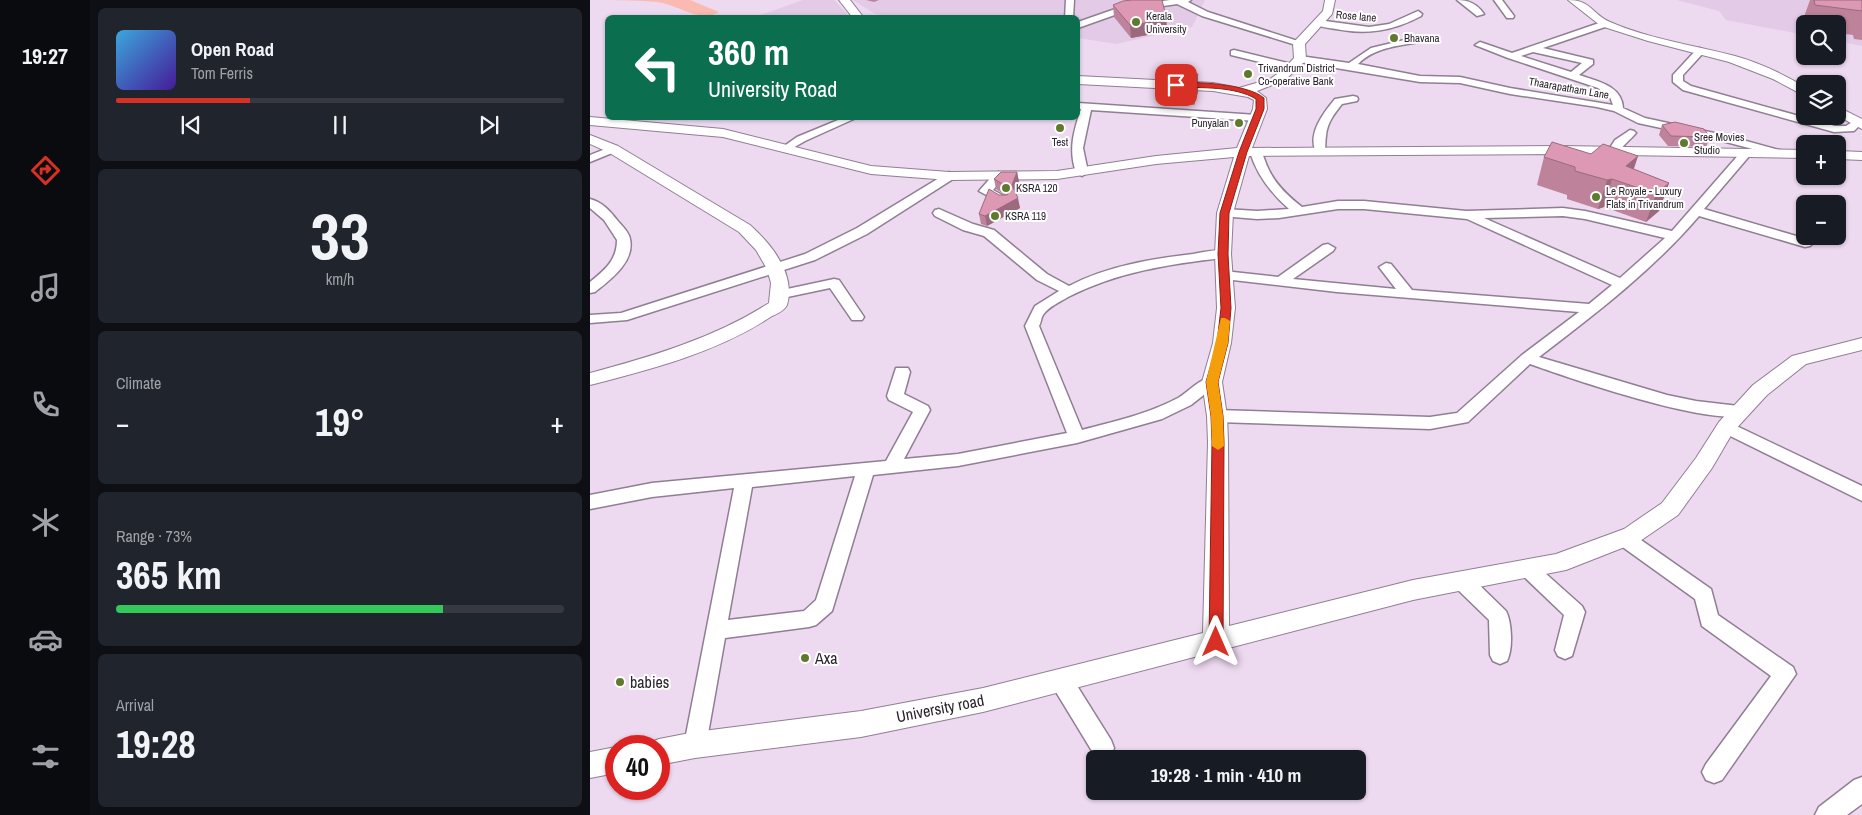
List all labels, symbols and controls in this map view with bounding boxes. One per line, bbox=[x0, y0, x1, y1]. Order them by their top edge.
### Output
street label: Rose lane bbox=[1335, 7, 1377, 25]
place label: Kerala University bbox=[1146, 9, 1187, 36]
map controls bbox=[1796, 15, 1846, 245]
button: search bbox=[1796, 15, 1846, 65]
marker: Kerala University bbox=[1130, 16, 1142, 28]
text: 360 m bbox=[708, 29, 789, 76]
place label: Bhavana bbox=[1404, 31, 1440, 45]
marker: Bhavana bbox=[1388, 32, 1400, 44]
icon: left bbox=[625, 35, 690, 100]
text: Open Road bbox=[191, 36, 274, 62]
text: 19:27 bbox=[22, 41, 68, 71]
place label: Trivandrum District Co-operative Bank bbox=[1258, 61, 1335, 88]
text: Tom Ferris bbox=[191, 62, 253, 84]
pin bbox=[1155, 64, 1197, 106]
marker: Trivandrum District Co-operative Bank bbox=[1242, 68, 1254, 80]
icon: arrive bbox=[1162, 71, 1190, 99]
text: University Road bbox=[708, 74, 837, 104]
street label: Thaarapatham Lane bbox=[1528, 74, 1610, 102]
button: layers bbox=[1796, 75, 1846, 125]
icon: previous bbox=[177, 111, 205, 139]
icon: pause bbox=[326, 111, 354, 139]
icon: next bbox=[475, 111, 503, 139]
place label: Punyalan bbox=[1191, 116, 1229, 130]
marker: Punyalan bbox=[1233, 117, 1245, 129]
marker: Test bbox=[1054, 122, 1066, 134]
place label: Sree Movies Studio bbox=[1694, 130, 1745, 157]
place label: Test bbox=[1052, 135, 1069, 149]
button: + bbox=[1796, 135, 1846, 185]
marker: Sree Movies Studio bbox=[1678, 137, 1690, 149]
icon: directions bbox=[28, 153, 63, 188]
place label: KSRA 120 bbox=[1016, 181, 1058, 195]
marker: KSRA 120 bbox=[1000, 182, 1012, 194]
place label: Le Royale - Luxury Flats in Trivandrum bbox=[1606, 184, 1684, 211]
marker: Le Royale - Luxury Flats in Trivandrum bbox=[1590, 191, 1602, 203]
text: 33 bbox=[310, 192, 370, 279]
button: − bbox=[1796, 195, 1846, 245]
place label: KSRA 119 bbox=[1005, 209, 1046, 223]
marker: KSRA 119 bbox=[989, 210, 1001, 222]
text: km/h bbox=[326, 268, 354, 290]
icon: music bbox=[28, 270, 63, 305]
text: Climate bbox=[116, 372, 161, 394]
icon: phone bbox=[28, 387, 63, 422]
text: 19° bbox=[315, 397, 365, 448]
text: − bbox=[116, 404, 129, 442]
text: + bbox=[551, 404, 564, 442]
icon: climate bbox=[28, 505, 63, 540]
text: Range · 73% bbox=[116, 525, 192, 547]
text: 365 km bbox=[116, 550, 222, 601]
position arrow bbox=[1189, 615, 1241, 667]
icon: car bbox=[28, 622, 63, 657]
place label: Axa bbox=[814, 647, 838, 669]
marker: Axa bbox=[799, 652, 811, 664]
place label: babies bbox=[630, 671, 669, 693]
marker: babies bbox=[614, 676, 626, 688]
street label: University road bbox=[894, 689, 986, 727]
text: Arrival bbox=[116, 694, 154, 716]
text: 19:28 bbox=[116, 719, 196, 770]
speed limit sign: 40 bbox=[605, 735, 670, 800]
icon: filters bbox=[28, 739, 63, 774]
text: 19:28 · 1 min · 410 m bbox=[1151, 762, 1301, 788]

